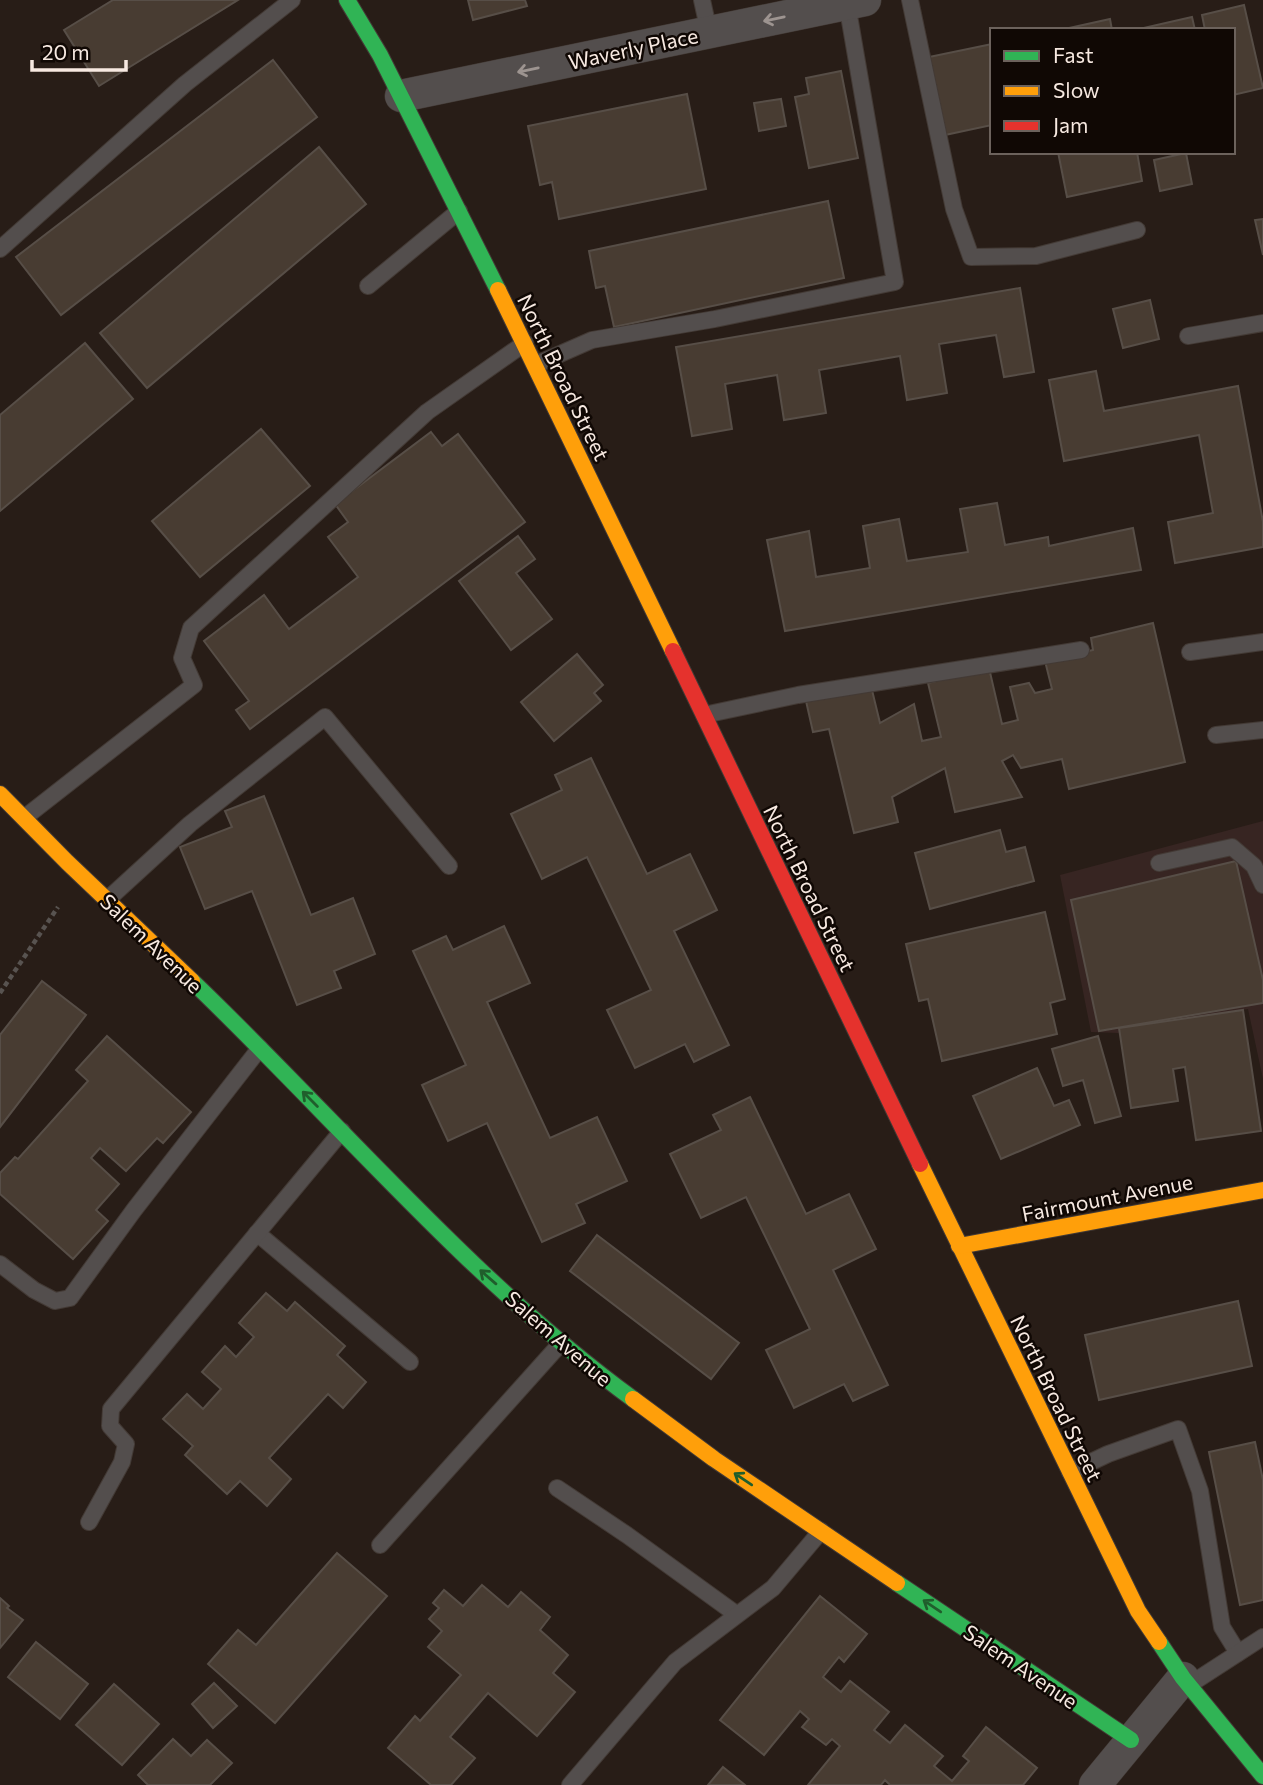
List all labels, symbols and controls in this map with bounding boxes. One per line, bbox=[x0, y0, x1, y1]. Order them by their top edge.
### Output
one-way arrow bbox=[763, 12, 786, 26]
street label: Waverly Place bbox=[566, 22, 700, 74]
scale bar bbox=[32, 28, 126, 72]
legend bbox=[990, 28, 1235, 154]
text: 20 m bbox=[42, 39, 90, 64]
text: Fast bbox=[1053, 42, 1094, 67]
one-way arrow bbox=[517, 64, 540, 78]
text: Slow bbox=[1053, 77, 1100, 102]
text: Jam bbox=[1053, 112, 1088, 137]
street label: North Broad Street bbox=[513, 290, 615, 464]
street label: North Broad Street bbox=[759, 801, 861, 975]
street label: Salem Avenue bbox=[96, 888, 208, 998]
one-way arrow bbox=[302, 1091, 319, 1108]
street label: Fairmount Avenue bbox=[1019, 1168, 1195, 1226]
one-way arrow bbox=[480, 1269, 497, 1286]
street label: Salem Avenue bbox=[501, 1285, 617, 1391]
street label: North Broad Street bbox=[1006, 1311, 1108, 1485]
one-way arrow bbox=[734, 1472, 753, 1486]
one-way arrow bbox=[923, 1599, 942, 1613]
street label: Salem Avenue bbox=[959, 1619, 1083, 1713]

